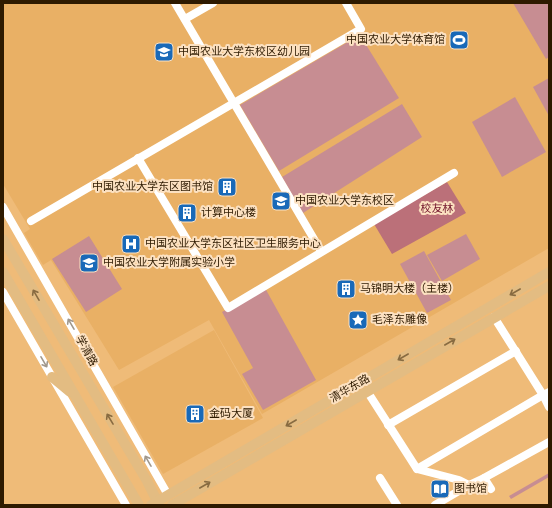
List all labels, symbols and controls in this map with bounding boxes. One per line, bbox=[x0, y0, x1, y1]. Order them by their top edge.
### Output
sports icon: 中国农业大学体育馆 bbox=[448, 29, 470, 51]
place label: 中国农业大学体育馆 bbox=[346, 33, 445, 47]
school or university icon: 中国农业大学东校区幼儿园 bbox=[153, 41, 175, 63]
place label: 中国农业大学东校区幼儿园 bbox=[178, 45, 310, 59]
building icon: 中国农业大学东区图书馆 bbox=[216, 176, 238, 198]
place label: 中国农业大学东区图书馆 bbox=[92, 180, 213, 194]
school or university icon: 中国农业大学东校区 bbox=[270, 190, 292, 212]
place label: 中国农业大学东校区 bbox=[295, 194, 394, 208]
building icon: 计算中心楼 bbox=[176, 202, 198, 224]
park label: 校友林 bbox=[421, 202, 454, 216]
place label: 计算中心楼 bbox=[201, 206, 256, 220]
hospital icon: 中国农业大学东区社区卫生服务中心 bbox=[120, 233, 142, 255]
place label: 中国农业大学东区社区卫生服务中心 bbox=[145, 237, 321, 251]
school or university icon: 中国农业大学附属实验小学 bbox=[78, 252, 100, 274]
place label: 中国农业大学附属实验小学 bbox=[103, 256, 235, 270]
building icon: 马锦明大楼（主楼） bbox=[335, 278, 357, 300]
place label: 马锦明大楼（主楼） bbox=[360, 282, 459, 296]
one-way arrow bbox=[509, 288, 521, 296]
one-way arrow bbox=[32, 290, 40, 301]
place icon: 毛泽东雕像 bbox=[347, 309, 369, 331]
place label: 毛泽东雕像 bbox=[372, 313, 427, 327]
one-way arrow bbox=[67, 318, 75, 330]
street label: 学清路 bbox=[72, 333, 100, 369]
one-way arrow bbox=[444, 337, 456, 345]
one-way arrow bbox=[397, 354, 409, 362]
one-way arrow bbox=[40, 356, 48, 368]
street label: 清华东路 bbox=[327, 372, 373, 406]
building icon: 金码大厦 bbox=[184, 403, 206, 425]
place label: 金码大厦 bbox=[209, 407, 253, 421]
one-way arrow bbox=[106, 414, 114, 425]
one-way arrow bbox=[285, 419, 297, 427]
one-way arrow bbox=[144, 455, 152, 467]
library icon: 图书馆 bbox=[429, 478, 451, 500]
one-way arrow bbox=[199, 481, 211, 489]
place label: 图书馆 bbox=[454, 482, 487, 496]

